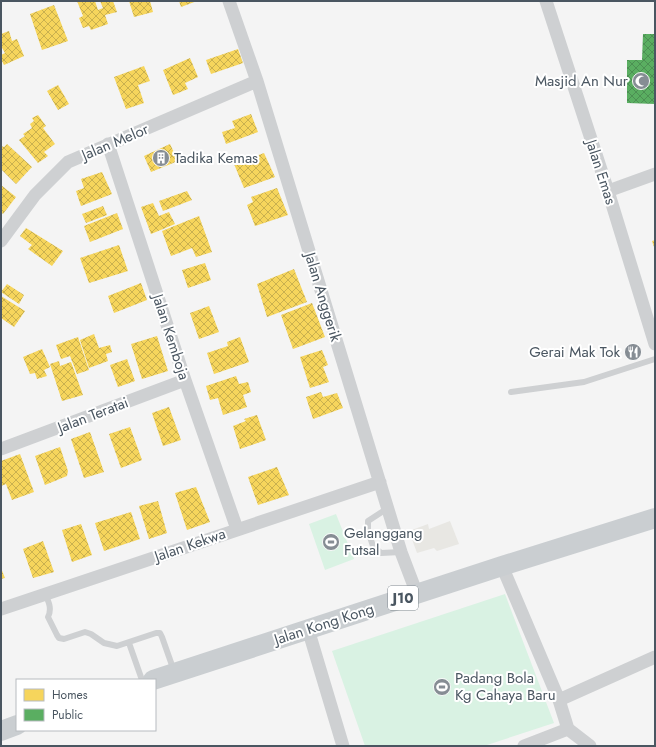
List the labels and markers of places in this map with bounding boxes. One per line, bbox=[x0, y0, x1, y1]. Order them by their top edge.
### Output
place label: Masjid An Nur bbox=[535, 70, 629, 92]
mosque icon: Masjid An Nur bbox=[631, 71, 651, 91]
place label: Tadika Kemas bbox=[174, 147, 258, 169]
building icon: Tadika Kemas bbox=[151, 148, 171, 168]
place label: Gerai Mak Tok bbox=[529, 341, 620, 363]
restaurant icon: Gerai Mak Tok bbox=[623, 342, 643, 362]
place label: Gelanggang Futsal bbox=[344, 522, 423, 561]
sports icon: Gelanggang Futsal bbox=[321, 532, 341, 552]
place label: Padang Bola Kg Cahaya Baru bbox=[455, 667, 556, 706]
sports icon: Padang Bola Kg Cahaya Baru bbox=[432, 677, 452, 697]

